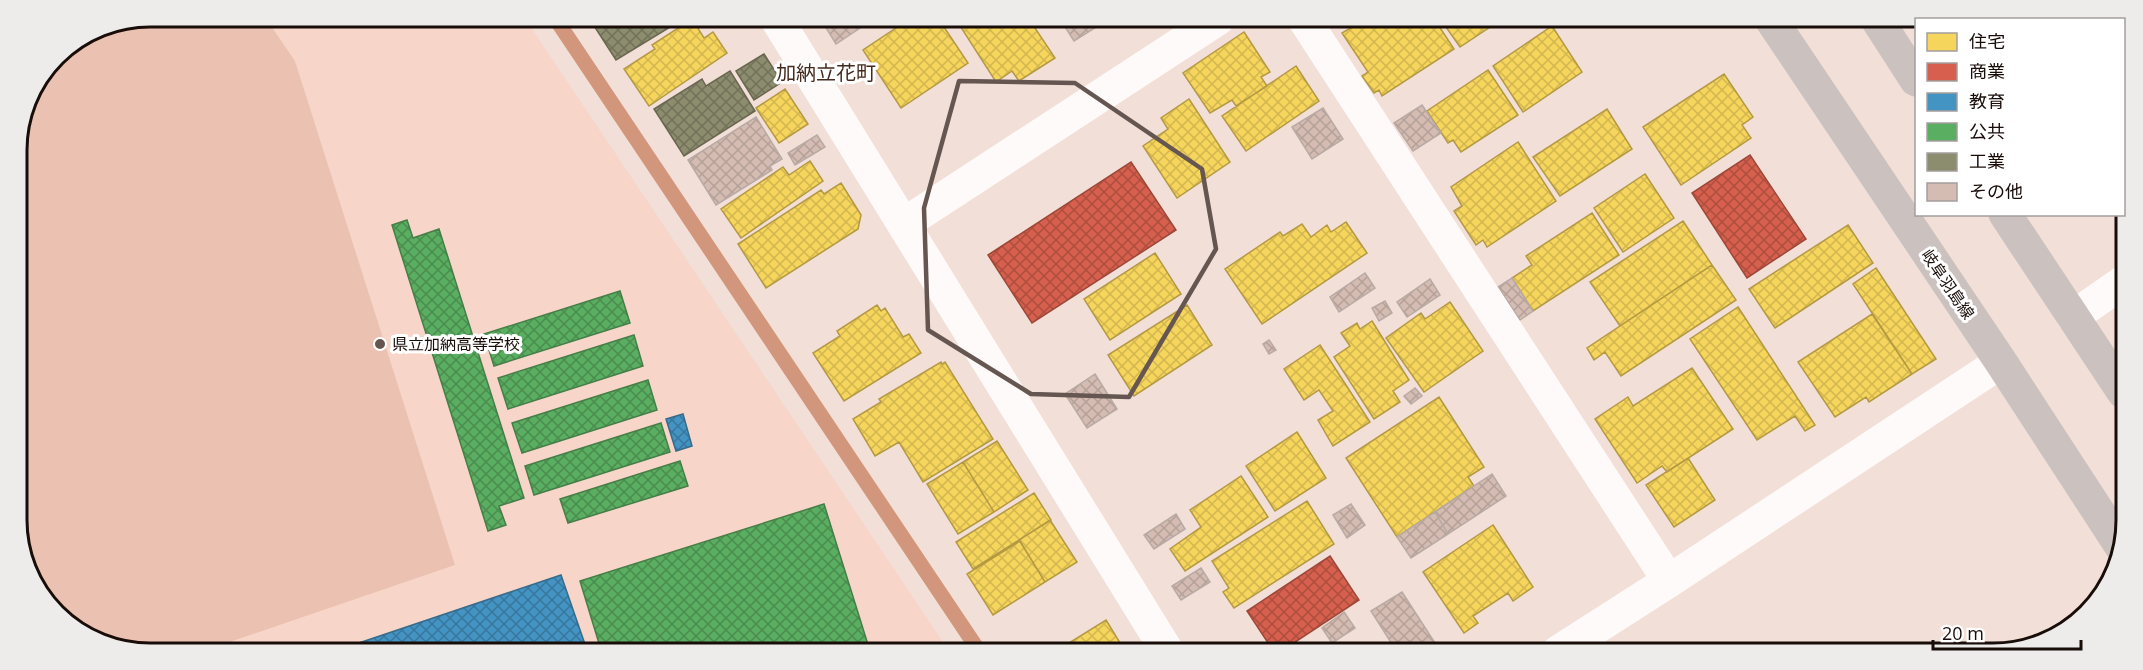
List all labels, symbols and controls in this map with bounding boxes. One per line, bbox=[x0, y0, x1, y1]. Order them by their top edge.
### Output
legend bbox=[1915, 18, 2125, 216]
text: 住宅 bbox=[1969, 29, 2005, 53]
district label: 加納立花町 bbox=[776, 59, 876, 86]
text: 商業 bbox=[1969, 59, 2005, 83]
text: 教育 bbox=[1969, 89, 2005, 113]
text: 公共 bbox=[1969, 119, 2005, 143]
text: 工業 bbox=[1969, 149, 2005, 173]
text: その他 bbox=[1969, 179, 2023, 203]
street label: 岐阜羽島線 bbox=[1917, 245, 1979, 323]
place label: 県立加納高等学校 bbox=[392, 333, 520, 355]
marker: 県立加納高等学校 bbox=[373, 337, 387, 351]
scale bar bbox=[1933, 613, 2082, 651]
text: 20 m bbox=[1942, 621, 1984, 645]

